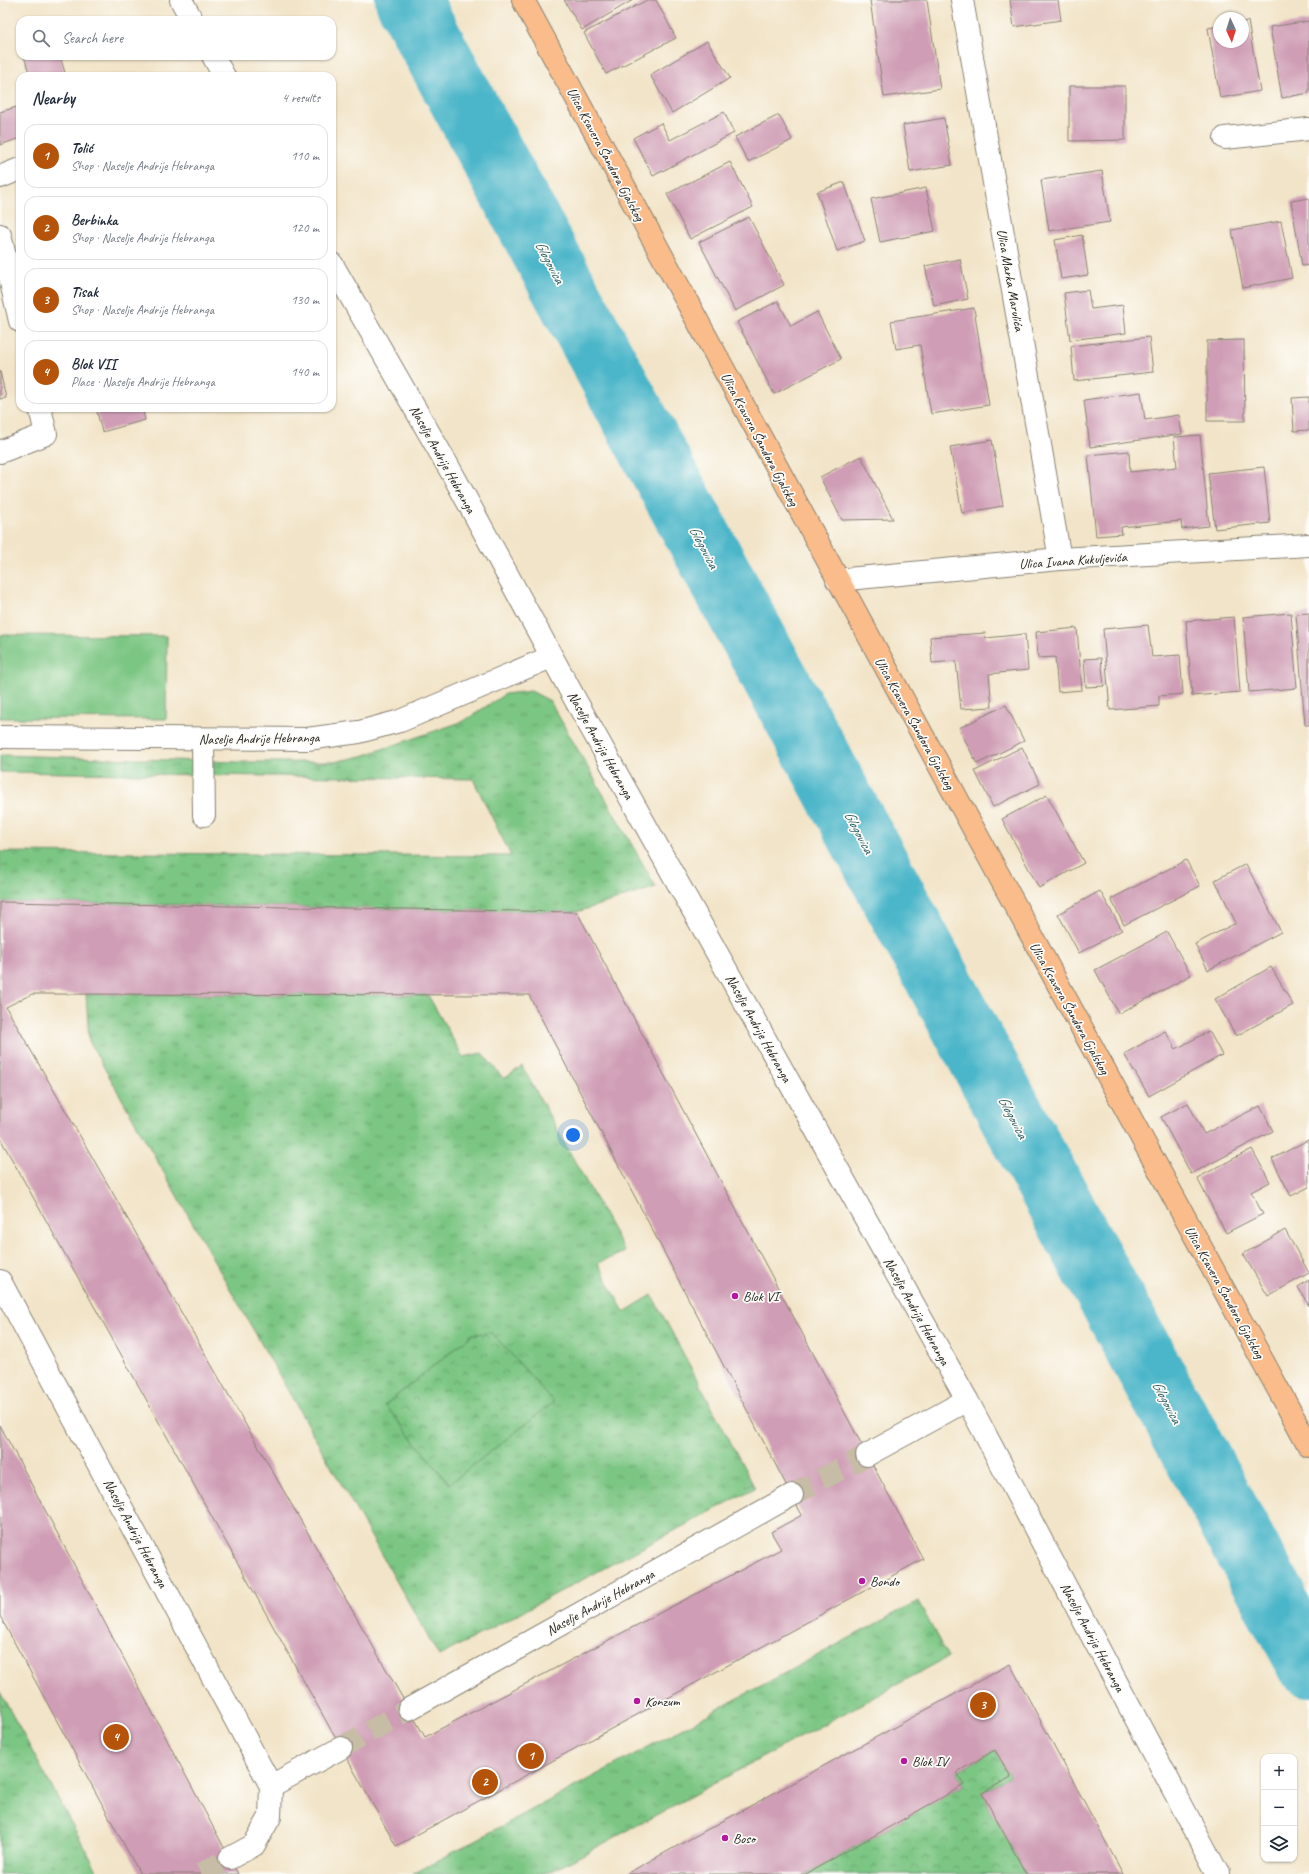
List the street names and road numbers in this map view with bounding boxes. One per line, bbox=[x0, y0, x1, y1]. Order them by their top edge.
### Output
street label: Ulica Ksavera Šandora Gjalskog bbox=[563, 85, 648, 225]
street label: Ulica Marka Marulića bbox=[993, 228, 1028, 333]
street label: Ulica Ksavera Šandora Gjalskog bbox=[717, 370, 802, 510]
street label: Naselje Andrije Hebranga bbox=[406, 402, 480, 517]
street label: Ulica Ivana Kukuljevića bbox=[1019, 548, 1128, 573]
street label: Ulica Ksavera Šandora Gjalskog bbox=[871, 654, 959, 793]
street label: Naselje Andrije Hebranga bbox=[564, 688, 638, 803]
street label: Naselje Andrije Hebranga bbox=[199, 729, 321, 748]
street label: Ulica Ksavera Šandora Gjalskog bbox=[1026, 939, 1114, 1078]
street label: Naselje Andrije Hebranga bbox=[722, 971, 796, 1086]
street label: Ulica Ksavera Šandora Gjalskog bbox=[1181, 1223, 1269, 1362]
street label: Naselje Andrije Hebranga bbox=[880, 1254, 954, 1369]
street label: Naselje Andrije Hebranga bbox=[100, 1476, 172, 1592]
street label: Naselje Andrije Hebranga bbox=[543, 1565, 658, 1639]
street label: Naselje Andrije Hebranga bbox=[1057, 1580, 1129, 1696]

